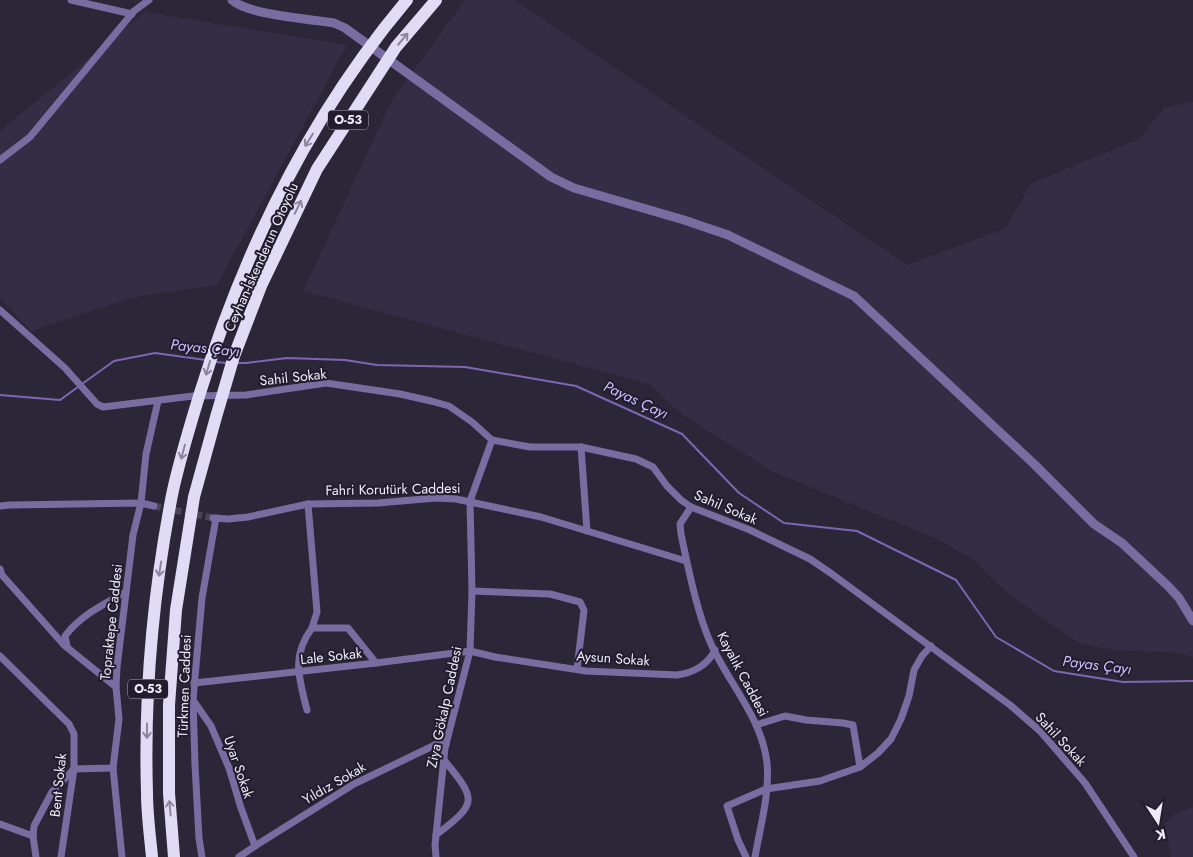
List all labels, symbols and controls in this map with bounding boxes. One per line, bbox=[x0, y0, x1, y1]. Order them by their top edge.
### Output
one-way arrow bbox=[397, 33, 408, 46]
road number: O-53 bbox=[328, 110, 368, 130]
one-way arrow bbox=[303, 133, 314, 147]
street label: Ceyhan-İskenderun Otoyolu bbox=[219, 179, 303, 335]
one-way arrow bbox=[294, 199, 304, 214]
water label: Payas Çayı bbox=[169, 333, 241, 363]
one-way arrow bbox=[202, 359, 212, 375]
street label: Sahil Sokak bbox=[259, 363, 328, 390]
water label: Payas Çayı bbox=[600, 375, 672, 425]
one-way arrow bbox=[178, 443, 188, 459]
street label: Fahri Korutürk Caddesi bbox=[325, 478, 461, 500]
street label: Sahil Sokak bbox=[691, 485, 762, 530]
one-way arrow bbox=[155, 561, 165, 577]
street label: Topraktepe Caddesi bbox=[95, 563, 127, 681]
street label: Kayalık Caddesi bbox=[712, 628, 774, 720]
street label: Türkmen Caddesi bbox=[172, 634, 196, 738]
street label: Lale Sokak bbox=[299, 643, 364, 669]
street label: Ziya Gökalp Caddesi bbox=[421, 644, 467, 770]
street label: Aysun Sokak bbox=[576, 645, 651, 671]
water label: Payas Çayı bbox=[1061, 650, 1133, 680]
road number: O-53 bbox=[128, 680, 168, 699]
street label: Sahil Sokak bbox=[1031, 708, 1092, 771]
one-way arrow bbox=[142, 722, 152, 739]
street label: Uyar Sokak bbox=[219, 733, 259, 802]
street label: Bent Sokak bbox=[45, 751, 71, 818]
street label: Yıldız Sokak bbox=[299, 756, 370, 809]
north arrow bbox=[1133, 797, 1183, 847]
one-way arrow bbox=[165, 801, 175, 817]
text: K bbox=[1154, 824, 1168, 846]

